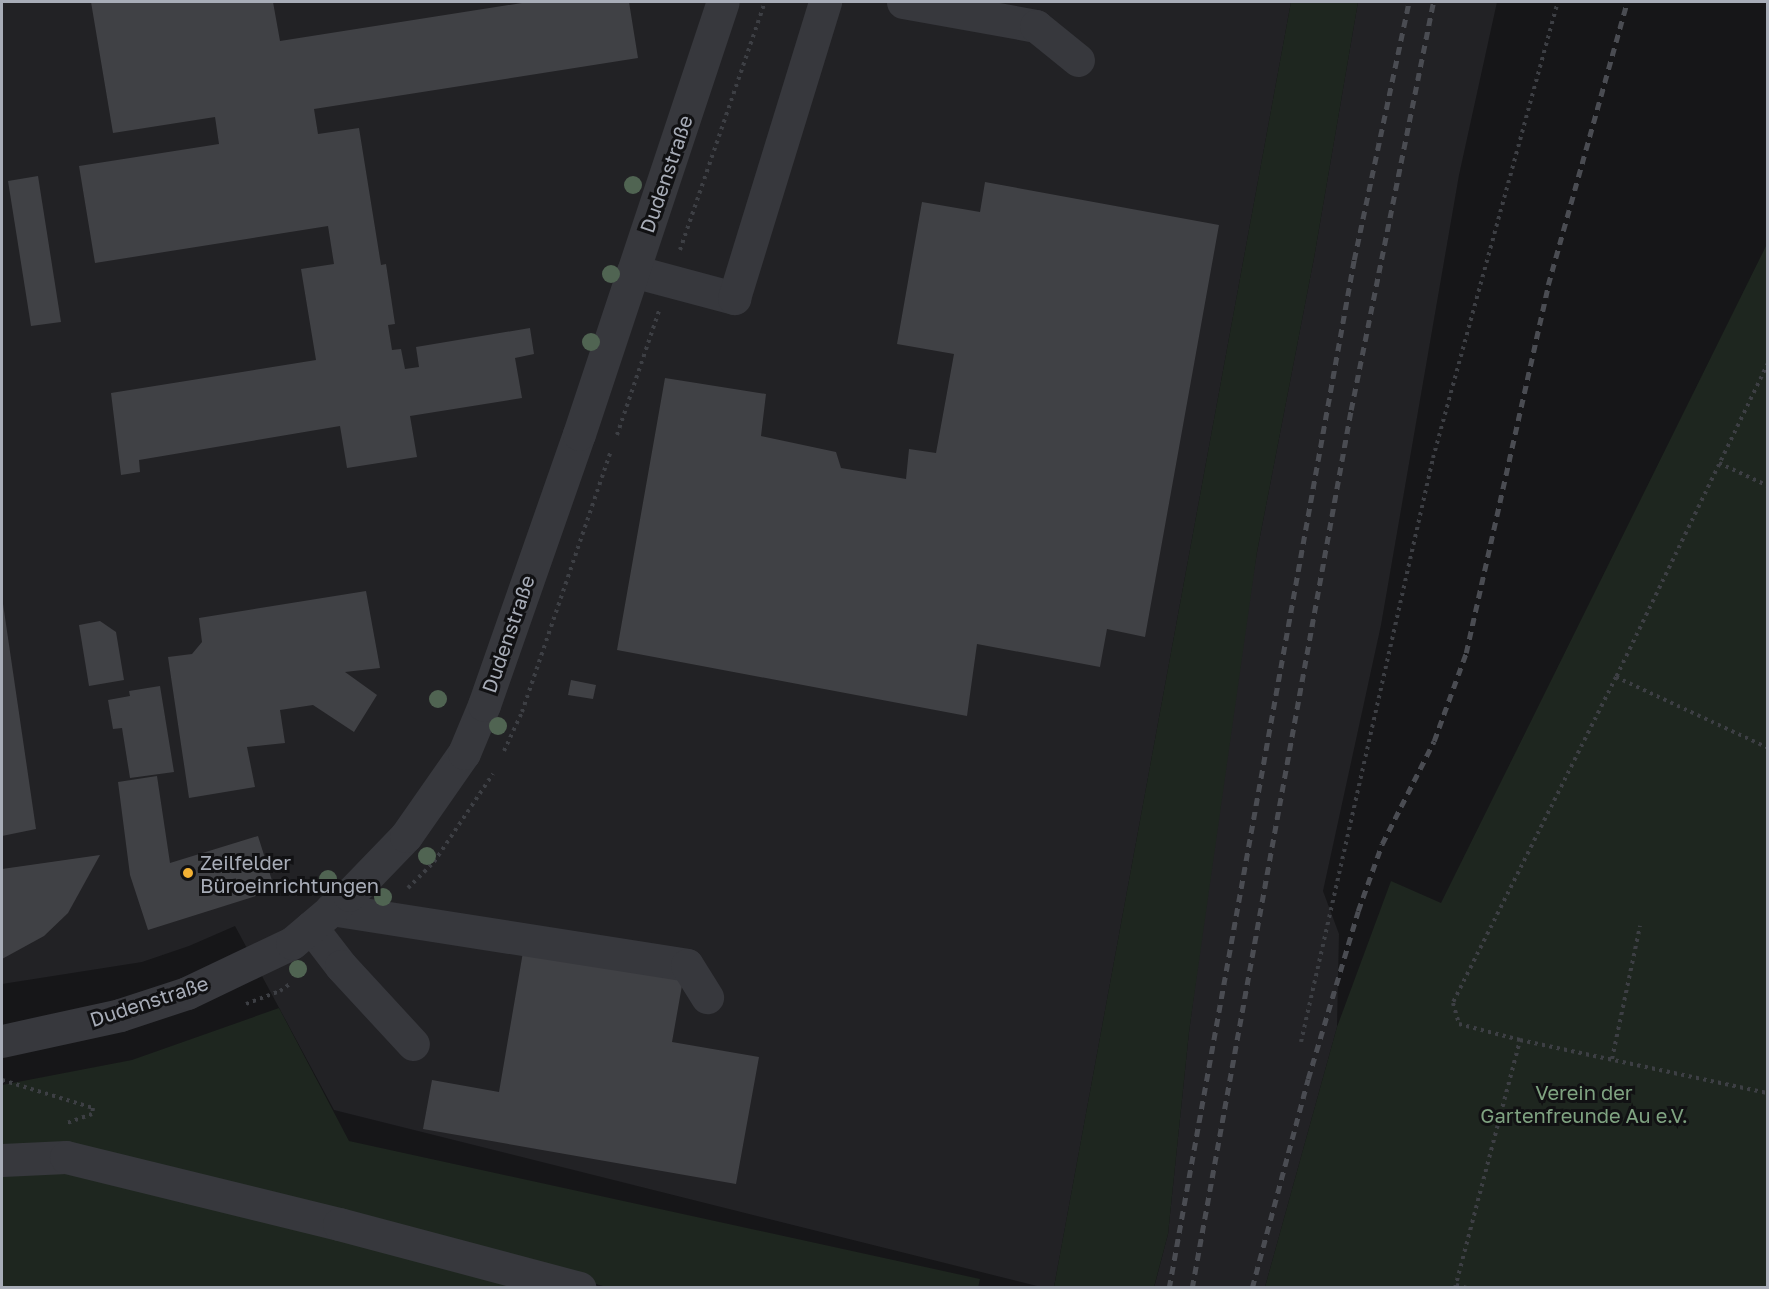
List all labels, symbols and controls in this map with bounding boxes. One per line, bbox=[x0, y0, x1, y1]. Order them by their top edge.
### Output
street label: Dudenstraße bbox=[635, 112, 697, 236]
street label: Dudenstraße bbox=[477, 572, 539, 696]
place label: Zeilfelder Büroeinrichtungen bbox=[200, 850, 379, 897]
marker: Zeilfelder Büroeinrichtungen bbox=[181, 866, 195, 880]
street label: Dudenstraße bbox=[87, 971, 211, 1031]
park label: Verein der Gartenfreunde Au e.V. bbox=[1480, 1081, 1688, 1128]

